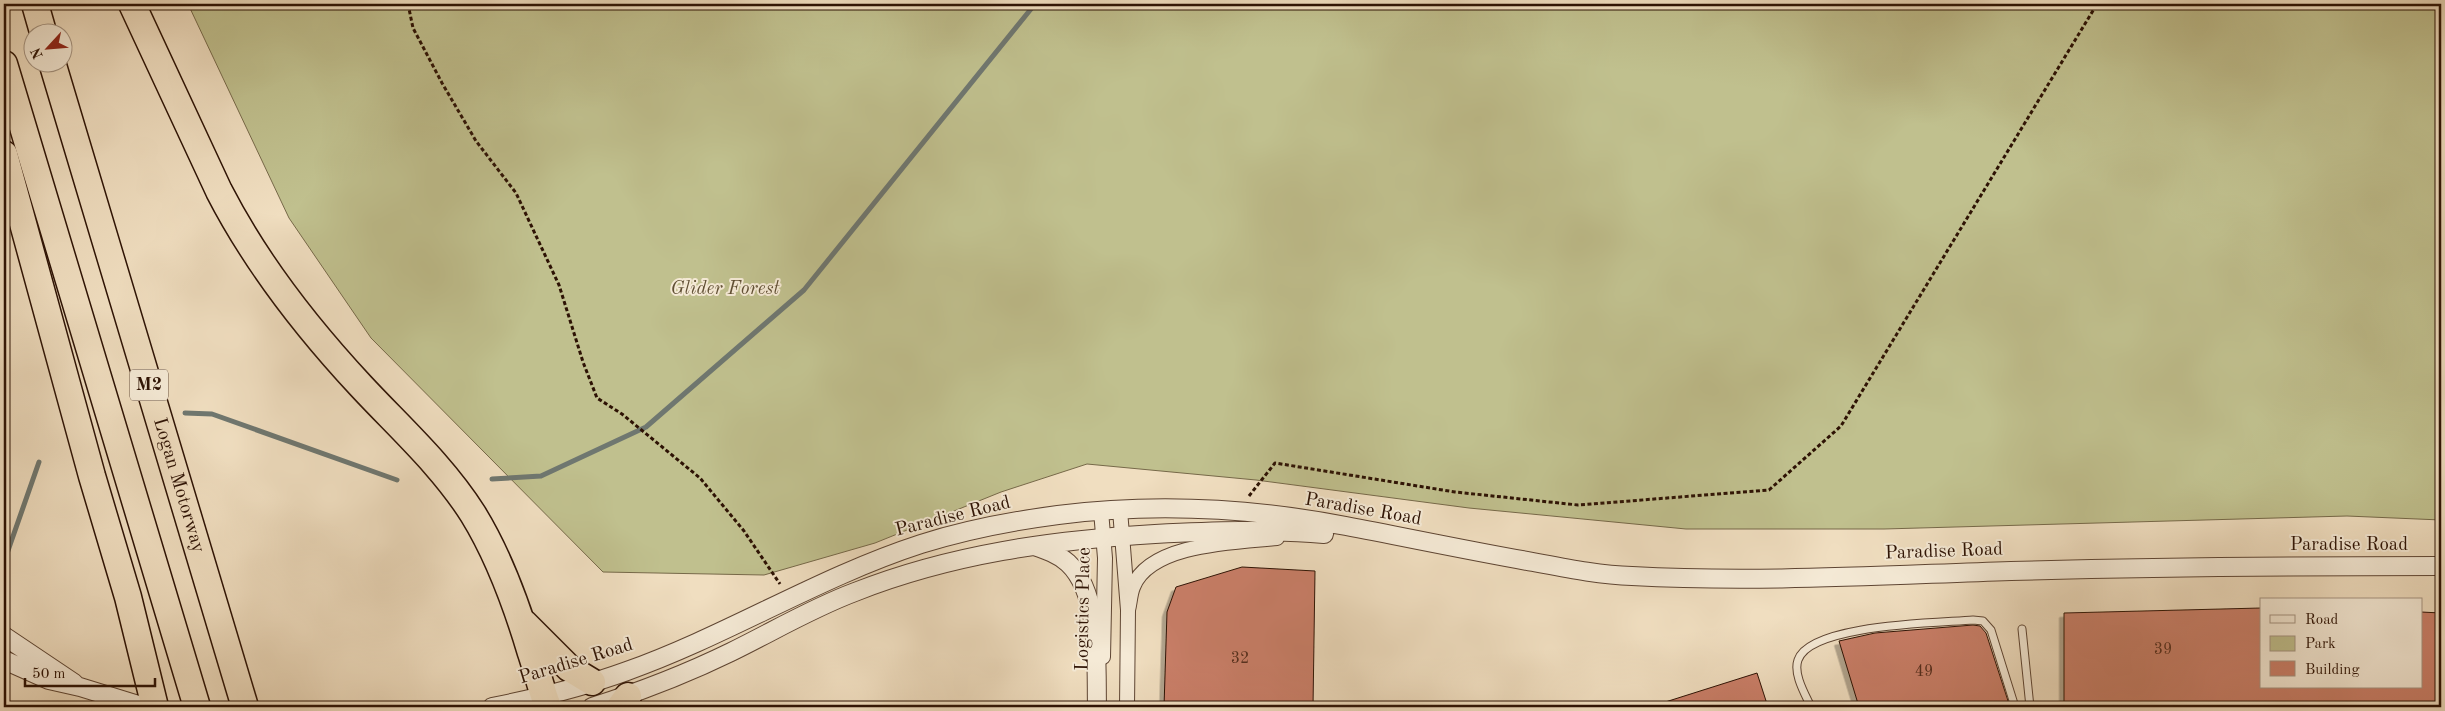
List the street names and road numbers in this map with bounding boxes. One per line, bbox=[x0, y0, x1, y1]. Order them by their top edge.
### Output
road number: M2 bbox=[130, 370, 168, 400]
street label: Logan Motorway bbox=[150, 416, 208, 555]
street label: Paradise Road bbox=[1303, 490, 1423, 530]
street label: Paradise Road bbox=[893, 493, 1013, 541]
street label: Paradise Road bbox=[2290, 536, 2408, 555]
street label: Paradise Road bbox=[1885, 540, 2004, 564]
street label: Logistics Place bbox=[1073, 547, 1095, 671]
street label: Paradise Road bbox=[517, 636, 635, 688]

